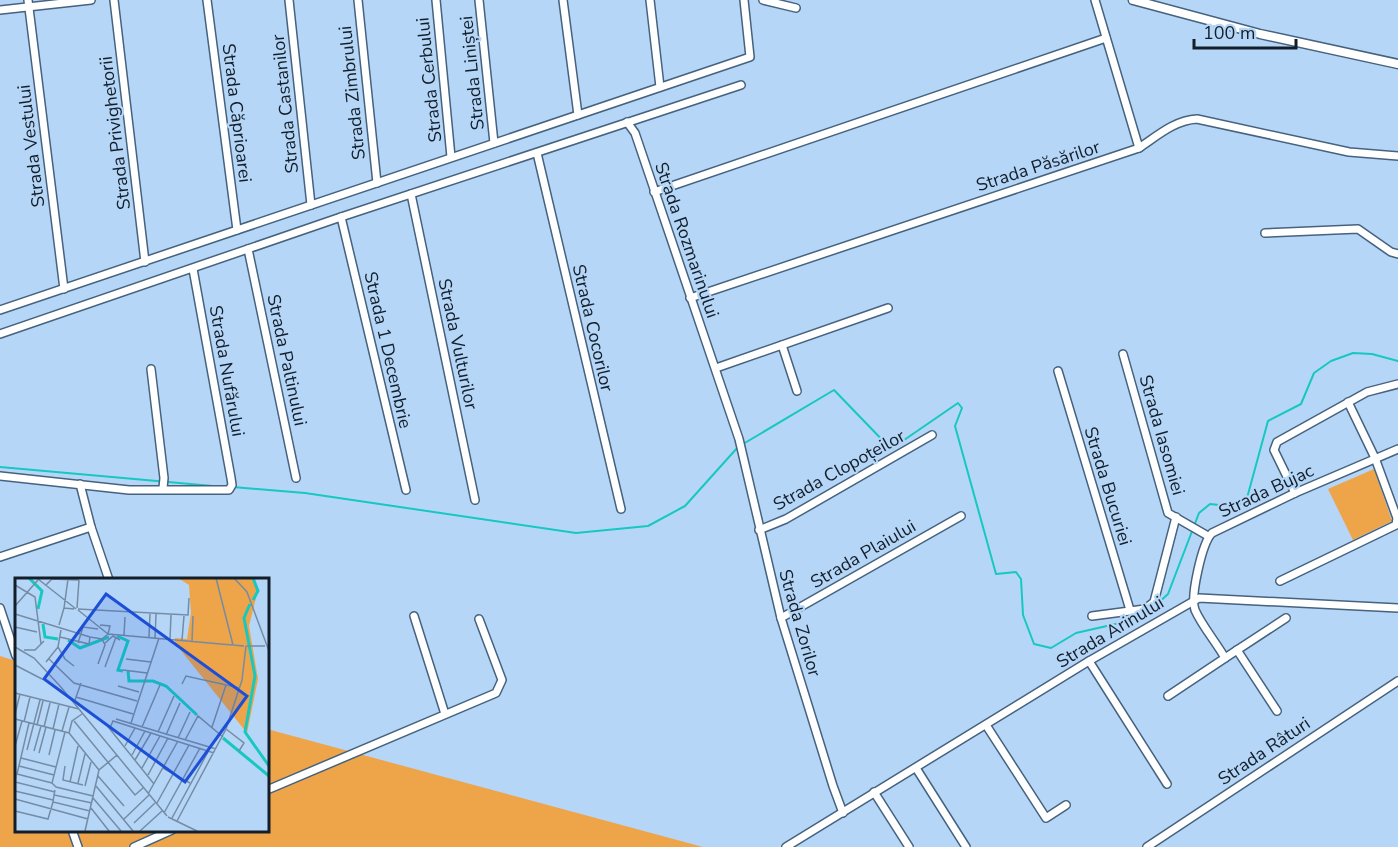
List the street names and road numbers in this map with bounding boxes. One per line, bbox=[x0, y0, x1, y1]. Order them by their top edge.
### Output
street label: Strada Liniștei bbox=[454, 15, 490, 131]
street label: Strada Cerbului bbox=[411, 16, 447, 144]
street label: Strada Zimbrului bbox=[333, 25, 371, 161]
street label: Strada Castanilor bbox=[266, 33, 304, 175]
street label: Strada Căprioarei bbox=[217, 42, 257, 184]
street label: Strada Privighetorii bbox=[94, 55, 136, 211]
street label: Strada Vestului bbox=[12, 83, 50, 209]
street label: Strada Păsărilor bbox=[973, 135, 1104, 197]
street label: Strada Rozmarinului bbox=[649, 159, 725, 321]
street label: Strada Cocorilor bbox=[567, 262, 619, 395]
street label: Strada 1 Decembrie bbox=[358, 269, 418, 431]
street label: Strada Vulturilor bbox=[432, 276, 484, 412]
street label: Strada Paltinului bbox=[261, 292, 313, 428]
street label: Strada Nufărului bbox=[204, 303, 250, 439]
street label: Strada Iasomiei bbox=[1133, 372, 1191, 498]
street label: Strada Clopoțeilor bbox=[769, 424, 910, 516]
street label: Strada Bucuriei bbox=[1079, 424, 1137, 548]
street label: Strada Bujac bbox=[1215, 459, 1317, 523]
street label: Strada Plaiului bbox=[806, 514, 920, 594]
street label: Strada Zorilor bbox=[773, 567, 827, 680]
street label: Strada Arinului bbox=[1052, 590, 1168, 674]
street label: Strada Râturi bbox=[1213, 711, 1315, 791]

